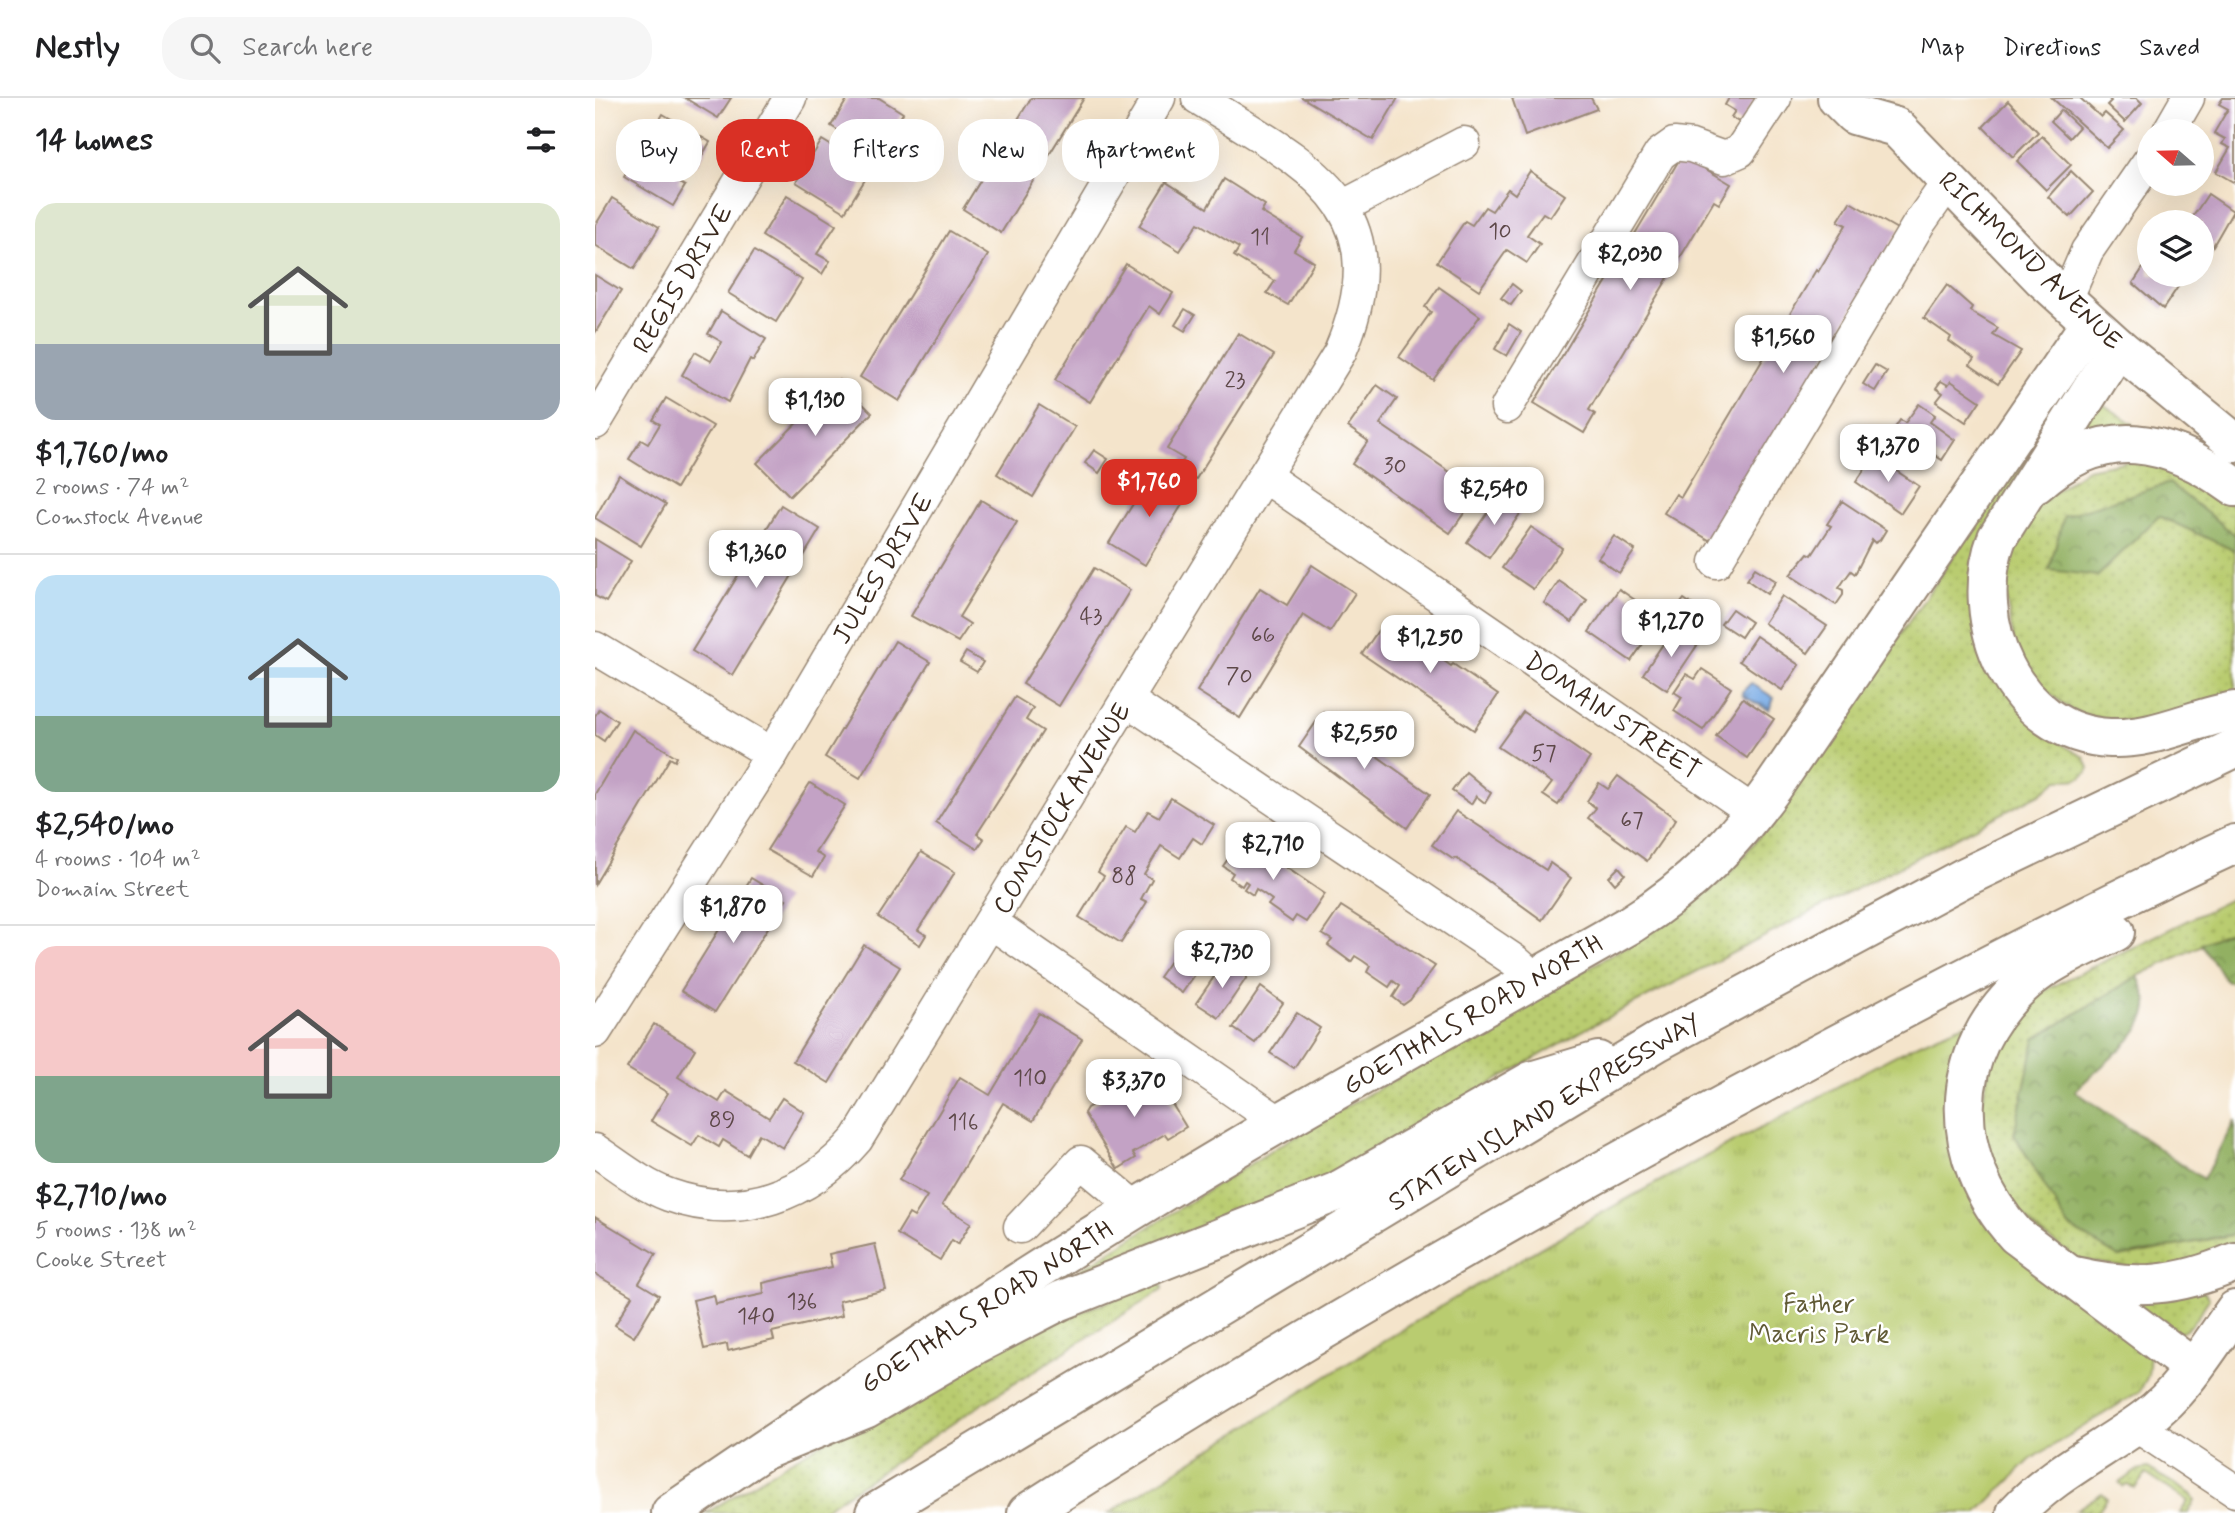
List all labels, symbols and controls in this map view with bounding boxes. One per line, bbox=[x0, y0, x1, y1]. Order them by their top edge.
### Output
search box bbox=[162, 17, 652, 80]
text: Nestly bbox=[35, 26, 120, 70]
icon: search bbox=[186, 29, 224, 67]
text: Search here bbox=[242, 31, 373, 65]
text: Map bbox=[1921, 33, 1965, 64]
text: Directions bbox=[2003, 33, 2101, 64]
text: Saved bbox=[2139, 33, 2200, 64]
chip: Buy bbox=[616, 119, 702, 182]
chip: Rent bbox=[716, 119, 815, 182]
chip: Filters bbox=[829, 119, 944, 182]
chip: New bbox=[958, 119, 1048, 182]
chip: Apartment bbox=[1062, 119, 1219, 182]
north arrow bbox=[2137, 119, 2214, 196]
map controls bbox=[2137, 119, 2214, 287]
text: 14 homes bbox=[35, 121, 153, 160]
icon: filters bbox=[522, 121, 560, 159]
street label: RICHMOND AVENUE bbox=[1930, 165, 2129, 358]
street label: REGIS DRIVE bbox=[626, 198, 742, 360]
button: layers bbox=[2137, 210, 2214, 287]
house number: 10 bbox=[1488, 217, 1512, 247]
house number: 11 bbox=[1250, 223, 1270, 253]
pin: $2,030 bbox=[1573, 232, 1687, 292]
text: $2,030 bbox=[1597, 240, 1663, 270]
icon: home bbox=[235, 248, 361, 374]
pin: $1,560 bbox=[1726, 316, 1840, 375]
text: $1,560 bbox=[1751, 323, 1815, 353]
house number: 23 bbox=[1225, 366, 1246, 396]
pin: $1,130 bbox=[758, 378, 872, 438]
text: $1,130 bbox=[785, 386, 845, 416]
pin: $1,370 bbox=[1831, 424, 1945, 484]
text: $1,370 bbox=[1856, 432, 1920, 462]
text: $1,760/mo bbox=[35, 434, 168, 473]
house number: 30 bbox=[1383, 452, 1407, 482]
pin: $1,760 bbox=[1092, 460, 1206, 519]
text: $1,760 bbox=[1117, 467, 1181, 497]
pin: $2,540 bbox=[1437, 468, 1551, 527]
text: 2 rooms · 74 m² bbox=[35, 473, 190, 503]
text: $2,540 bbox=[1460, 475, 1528, 505]
street label: JULES DRIVE bbox=[825, 487, 942, 651]
text: Comstock Avenue bbox=[35, 503, 203, 533]
pin: $1,360 bbox=[699, 531, 813, 590]
text: $1,360 bbox=[725, 538, 787, 568]
pin: $1,270 bbox=[1614, 600, 1728, 659]
house number: 43 bbox=[1079, 602, 1103, 632]
text: $1,270 bbox=[1638, 607, 1704, 637]
pin: $1,250 bbox=[1373, 616, 1487, 675]
icon: home bbox=[235, 620, 361, 746]
house number: 66 bbox=[1251, 621, 1275, 651]
text: $1,250 bbox=[1397, 623, 1463, 653]
street label: DOMAIN STREET bbox=[1517, 645, 1707, 788]
house number: 70 bbox=[1225, 662, 1253, 692]
street label: COMSTOCK AVENUE bbox=[986, 697, 1139, 921]
pin: $2,550 bbox=[1307, 712, 1421, 771]
text: $2,550 bbox=[1330, 719, 1398, 749]
house number: 57 bbox=[1531, 739, 1557, 769]
text: $2,540/mo bbox=[35, 806, 174, 845]
house number: 67 bbox=[1620, 806, 1644, 836]
pin: $2,710 bbox=[1216, 822, 1330, 882]
text: $2,710 bbox=[1241, 830, 1305, 860]
text: 4 rooms · 104 m² bbox=[35, 845, 201, 875]
house number: 88 bbox=[1111, 862, 1137, 892]
text: Domain Street bbox=[35, 875, 189, 905]
pin: $1,870 bbox=[676, 886, 790, 945]
text: $1,870 bbox=[699, 893, 767, 923]
street label: GOETHALS ROAD NORTH bbox=[1337, 927, 1609, 1104]
pin: $2,730 bbox=[1165, 930, 1279, 990]
text: $2,730 bbox=[1190, 938, 1254, 968]
icon: home bbox=[235, 991, 361, 1117]
street label: STATEN ISLAND EXPRESSWAY bbox=[1382, 1006, 1708, 1220]
pin: $3,370 bbox=[1077, 1060, 1191, 1119]
house number: 110 bbox=[1013, 1064, 1047, 1094]
text: $3,370 bbox=[1102, 1067, 1166, 1097]
house number: 89 bbox=[709, 1106, 735, 1136]
house number: 116 bbox=[947, 1108, 979, 1138]
text: $2,710/mo bbox=[35, 1177, 167, 1216]
street label: GOETHALS ROAD NORTH bbox=[855, 1213, 1120, 1402]
text: 5 rooms · 138 m² bbox=[35, 1216, 197, 1246]
text: Cooke Street bbox=[35, 1246, 167, 1276]
house number: 136 bbox=[787, 1287, 817, 1317]
park label: Father Macris Park bbox=[1749, 1288, 1889, 1352]
house number: 140 bbox=[737, 1302, 775, 1332]

